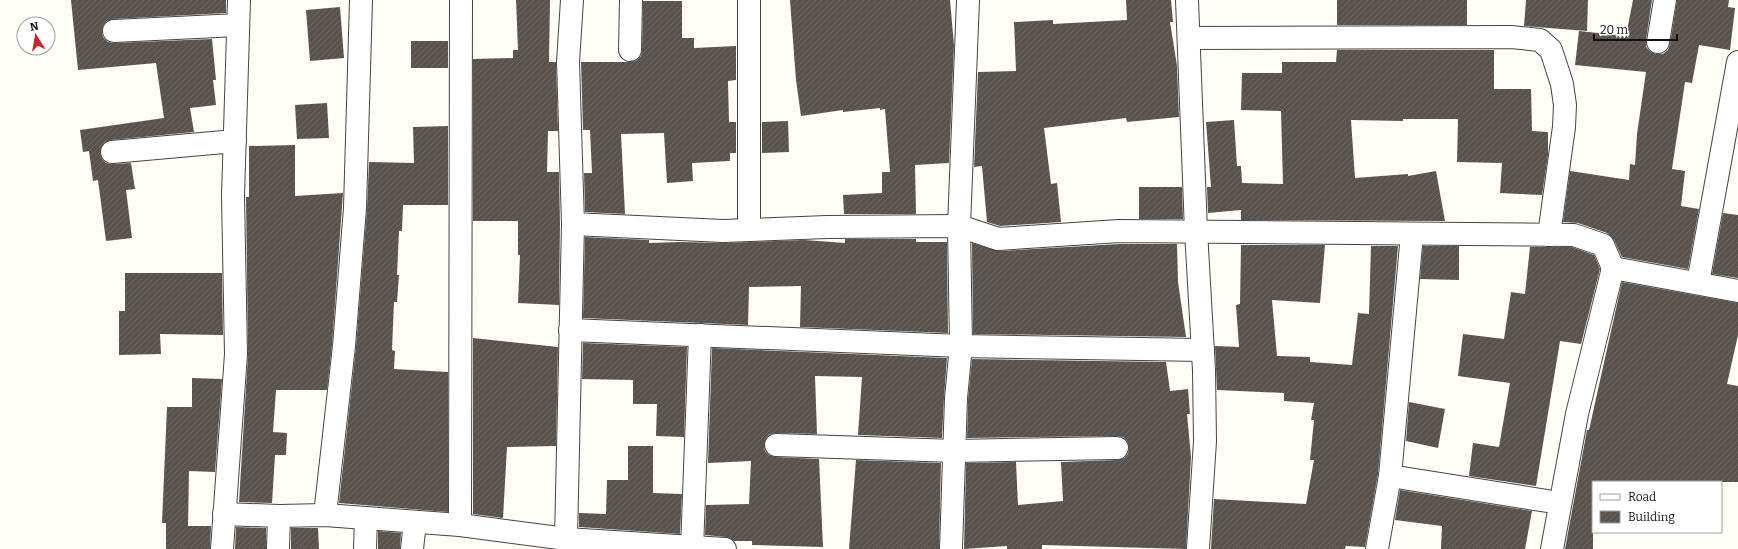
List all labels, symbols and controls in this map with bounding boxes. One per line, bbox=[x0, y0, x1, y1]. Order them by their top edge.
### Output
north arrow bbox=[16, 16, 56, 56]
scale bar bbox=[1594, 16, 1677, 42]
text: N bbox=[29, 19, 40, 34]
text: 20 m bbox=[1600, 23, 1629, 37]
legend bbox=[1592, 481, 1722, 533]
text: Road bbox=[1628, 490, 1656, 504]
text: Building bbox=[1628, 510, 1675, 524]

